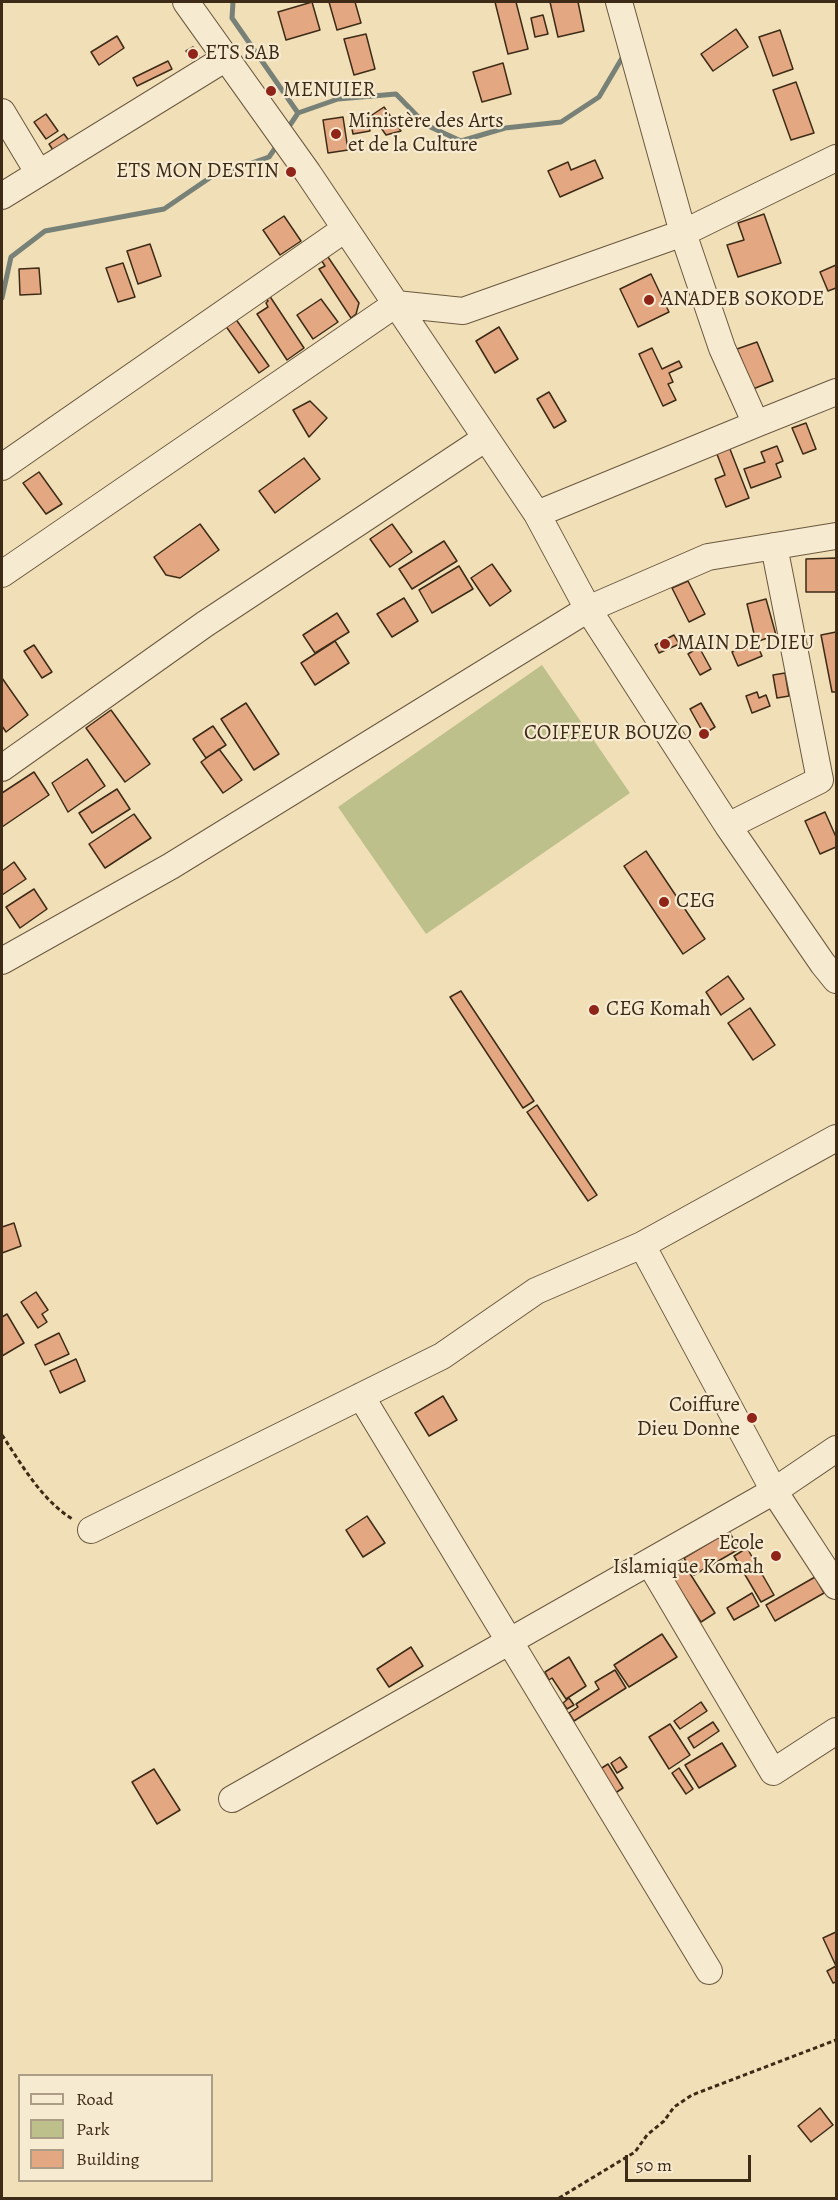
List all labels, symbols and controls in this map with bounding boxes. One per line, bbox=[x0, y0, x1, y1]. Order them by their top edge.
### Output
place label: ETS SAB bbox=[205, 41, 280, 67]
marker: ETS SAB bbox=[186, 47, 200, 61]
place label: MENUIER bbox=[283, 78, 375, 104]
marker: MENUIER bbox=[264, 84, 278, 98]
place label: Ministère des Arts et de la Culture bbox=[348, 109, 504, 159]
marker: Ministère des Arts et de la Culture bbox=[329, 127, 343, 141]
place label: ETS MON DESTIN bbox=[116, 159, 279, 185]
marker: ETS MON DESTIN bbox=[284, 165, 298, 179]
place label: ANADEB SOKODE bbox=[661, 287, 824, 313]
marker: ANADEB SOKODE bbox=[642, 293, 656, 307]
place label: MAIN DE DIEU bbox=[677, 631, 814, 657]
marker: MAIN DE DIEU bbox=[658, 637, 672, 651]
place label: COIFFEUR BOUZO bbox=[524, 721, 692, 747]
marker: COIFFEUR BOUZO bbox=[697, 727, 711, 741]
place label: CEG bbox=[676, 889, 715, 915]
marker: CEG bbox=[657, 895, 671, 909]
place label: CEG Komah bbox=[606, 997, 711, 1023]
marker: CEG Komah bbox=[587, 1003, 601, 1017]
place label: Coiffure Dieu Donne bbox=[637, 1393, 740, 1443]
marker: Coiffure Dieu Donne bbox=[745, 1411, 759, 1425]
place label: Ecole Islamique Komah bbox=[613, 1531, 764, 1581]
marker: Ecole Islamique Komah bbox=[769, 1549, 783, 1563]
legend bbox=[18, 2074, 213, 2182]
text: Road bbox=[76, 2087, 113, 2111]
text: Park bbox=[76, 2117, 110, 2141]
scale bar bbox=[628, 2143, 754, 2181]
text: Building bbox=[76, 2147, 140, 2171]
text: 50 m bbox=[636, 2153, 672, 2177]

